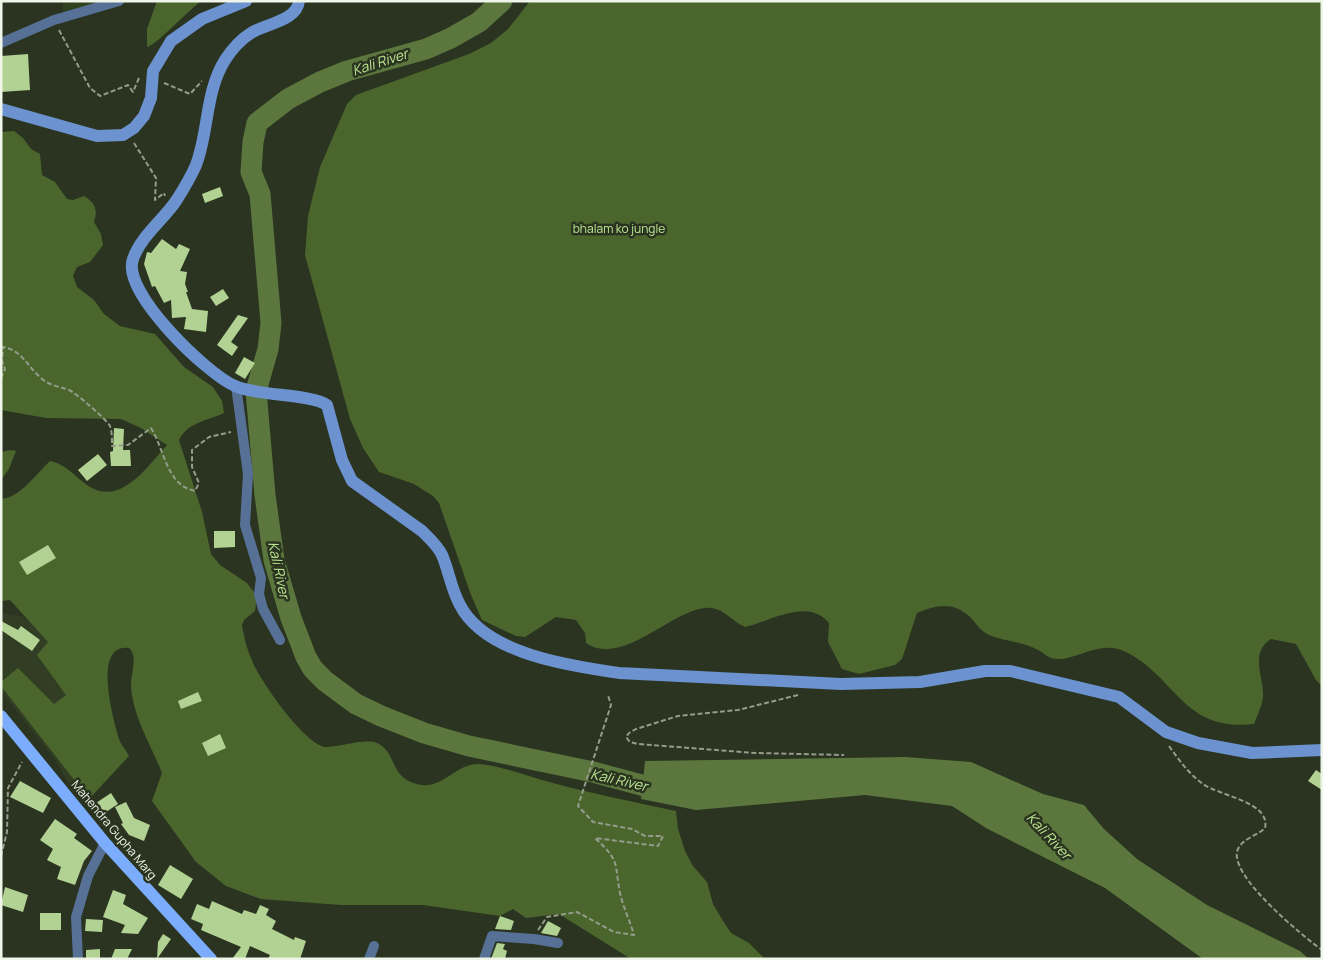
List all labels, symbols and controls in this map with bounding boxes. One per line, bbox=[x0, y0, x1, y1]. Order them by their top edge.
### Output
water label: Kali River bbox=[350, 43, 412, 79]
park label: bhalam ko jungle bbox=[573, 220, 665, 237]
water label: Kali River bbox=[264, 540, 295, 602]
water label: Kali River bbox=[589, 764, 651, 796]
street label: Mahendra Gupha Marg bbox=[68, 776, 161, 883]
water label: Kali River bbox=[1023, 808, 1077, 865]

